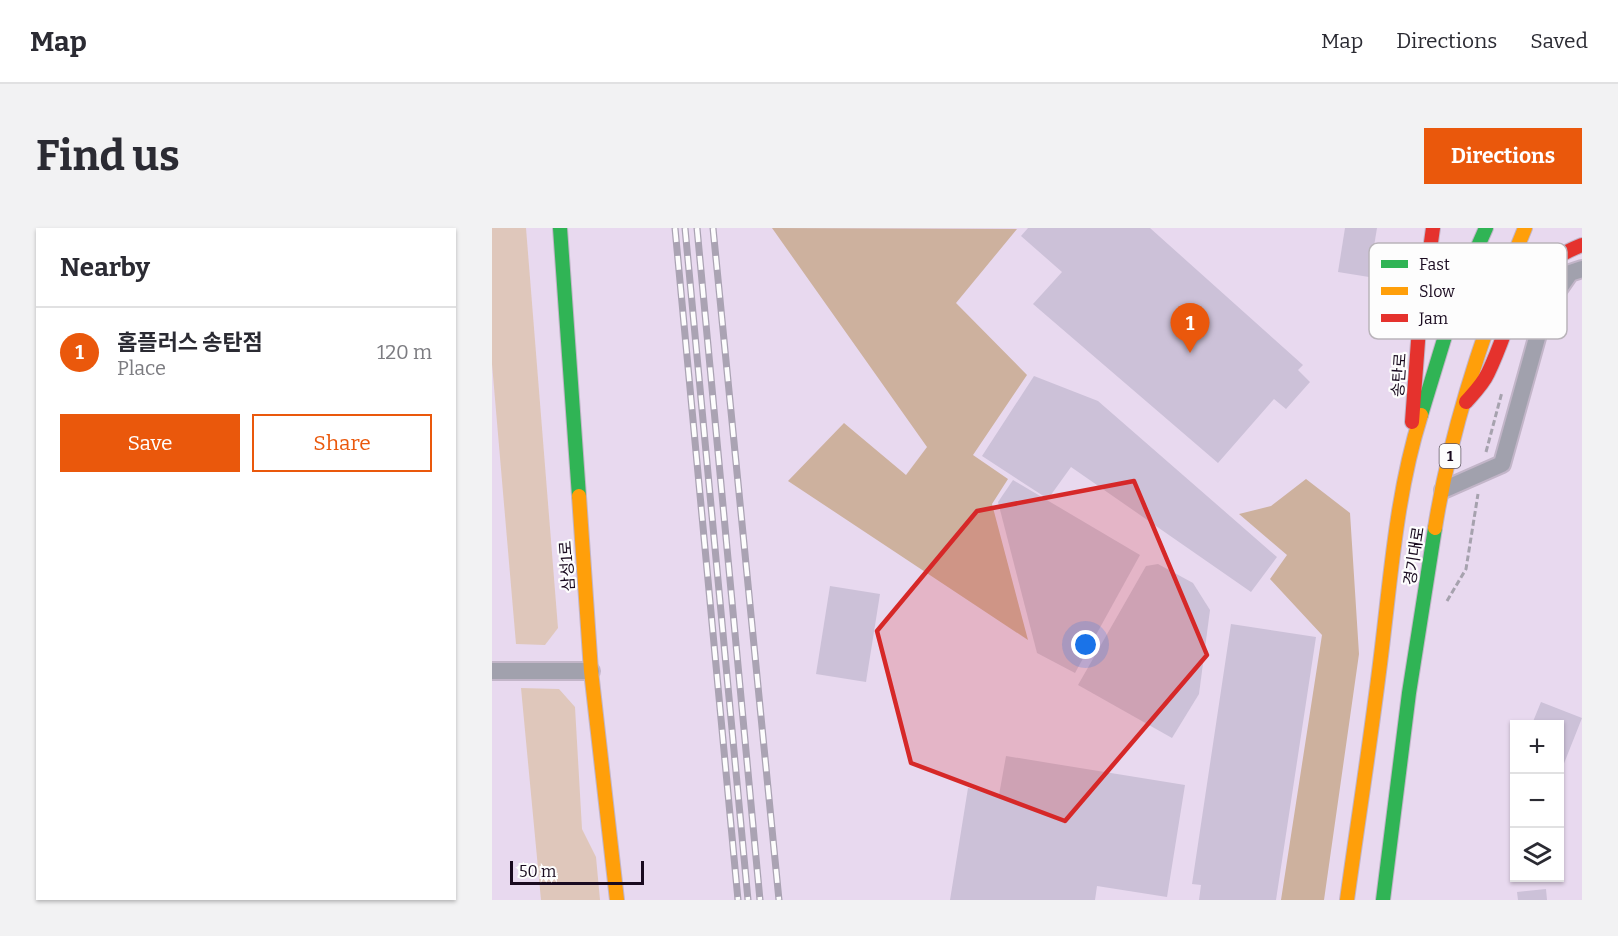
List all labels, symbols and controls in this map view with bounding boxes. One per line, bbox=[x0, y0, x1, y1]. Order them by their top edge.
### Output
text: Map bbox=[30, 25, 87, 58]
text: Map bbox=[1321, 28, 1363, 54]
text: Directions bbox=[1396, 28, 1497, 54]
text: Saved bbox=[1530, 28, 1588, 54]
button: Directions bbox=[1424, 128, 1582, 184]
text: Find us bbox=[36, 131, 180, 181]
legend bbox=[1369, 243, 1567, 339]
text: Nearby bbox=[60, 252, 150, 283]
text: Fast bbox=[1419, 255, 1450, 274]
text: Slow bbox=[1419, 282, 1455, 301]
pin: 1 bbox=[1170, 304, 1210, 353]
text: Jam bbox=[1418, 309, 1448, 328]
text: 홈플러스 송탄점 bbox=[117, 329, 263, 356]
text: 1 bbox=[75, 340, 84, 364]
text: 120 m bbox=[377, 340, 432, 364]
street label: 송탄로 bbox=[1388, 352, 1410, 398]
text: Place bbox=[117, 356, 166, 380]
button: Save bbox=[60, 414, 240, 472]
button: Share bbox=[252, 414, 432, 472]
road number: 1 bbox=[1440, 444, 1460, 468]
street label: 경기대로 bbox=[1400, 525, 1428, 587]
street label: 삼성1로 bbox=[556, 540, 578, 592]
your location bbox=[1071, 630, 1100, 659]
map controls bbox=[1510, 720, 1564, 882]
button: + bbox=[1510, 720, 1564, 774]
button: − bbox=[1510, 774, 1564, 828]
button: layers bbox=[1510, 828, 1564, 882]
scale bar bbox=[510, 858, 644, 886]
text: 50 m bbox=[519, 862, 556, 881]

